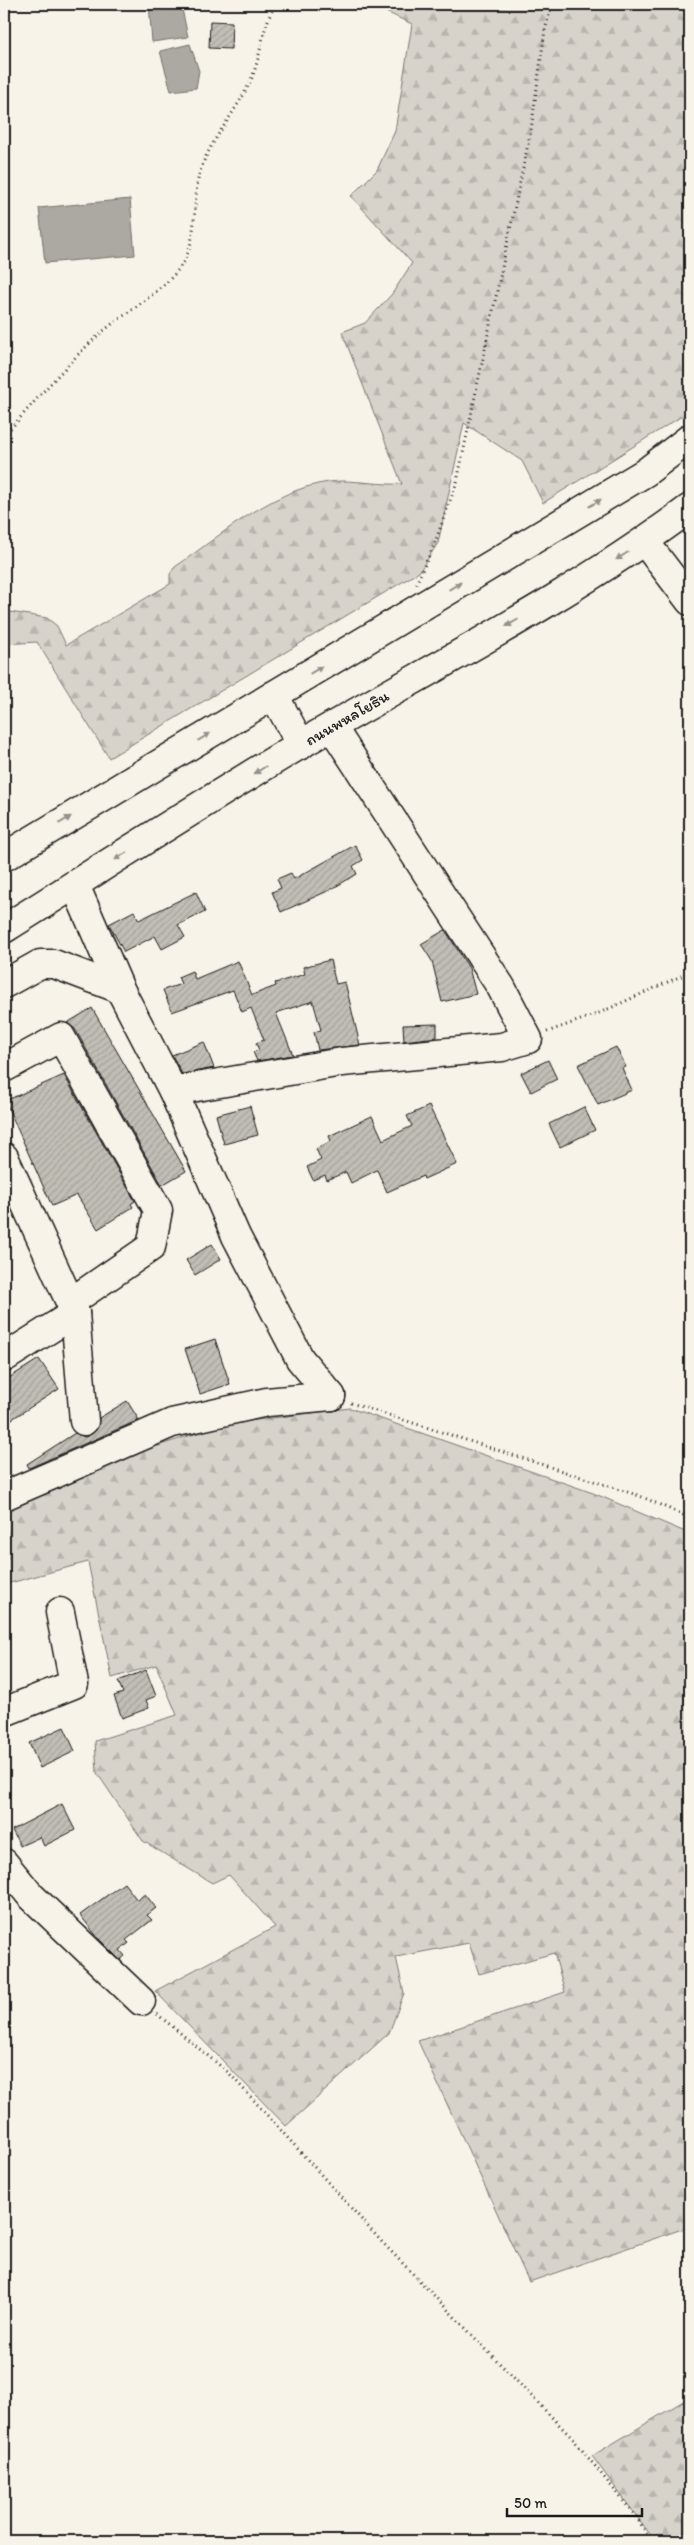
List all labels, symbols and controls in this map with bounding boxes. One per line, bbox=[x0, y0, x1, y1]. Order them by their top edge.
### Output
one-way arrow bbox=[588, 498, 601, 507]
one-way arrow bbox=[615, 552, 628, 561]
one-way arrow bbox=[449, 582, 462, 591]
one-way arrow bbox=[506, 618, 519, 627]
one-way arrow bbox=[309, 665, 322, 674]
street label: ถนนพหลโยธิน bbox=[302, 686, 392, 750]
one-way arrow bbox=[198, 732, 211, 741]
one-way arrow bbox=[253, 766, 266, 775]
one-way arrow bbox=[58, 816, 71, 825]
one-way arrow bbox=[115, 851, 128, 861]
scale bar bbox=[507, 2485, 642, 2517]
text: 50 m bbox=[514, 2494, 547, 2512]

